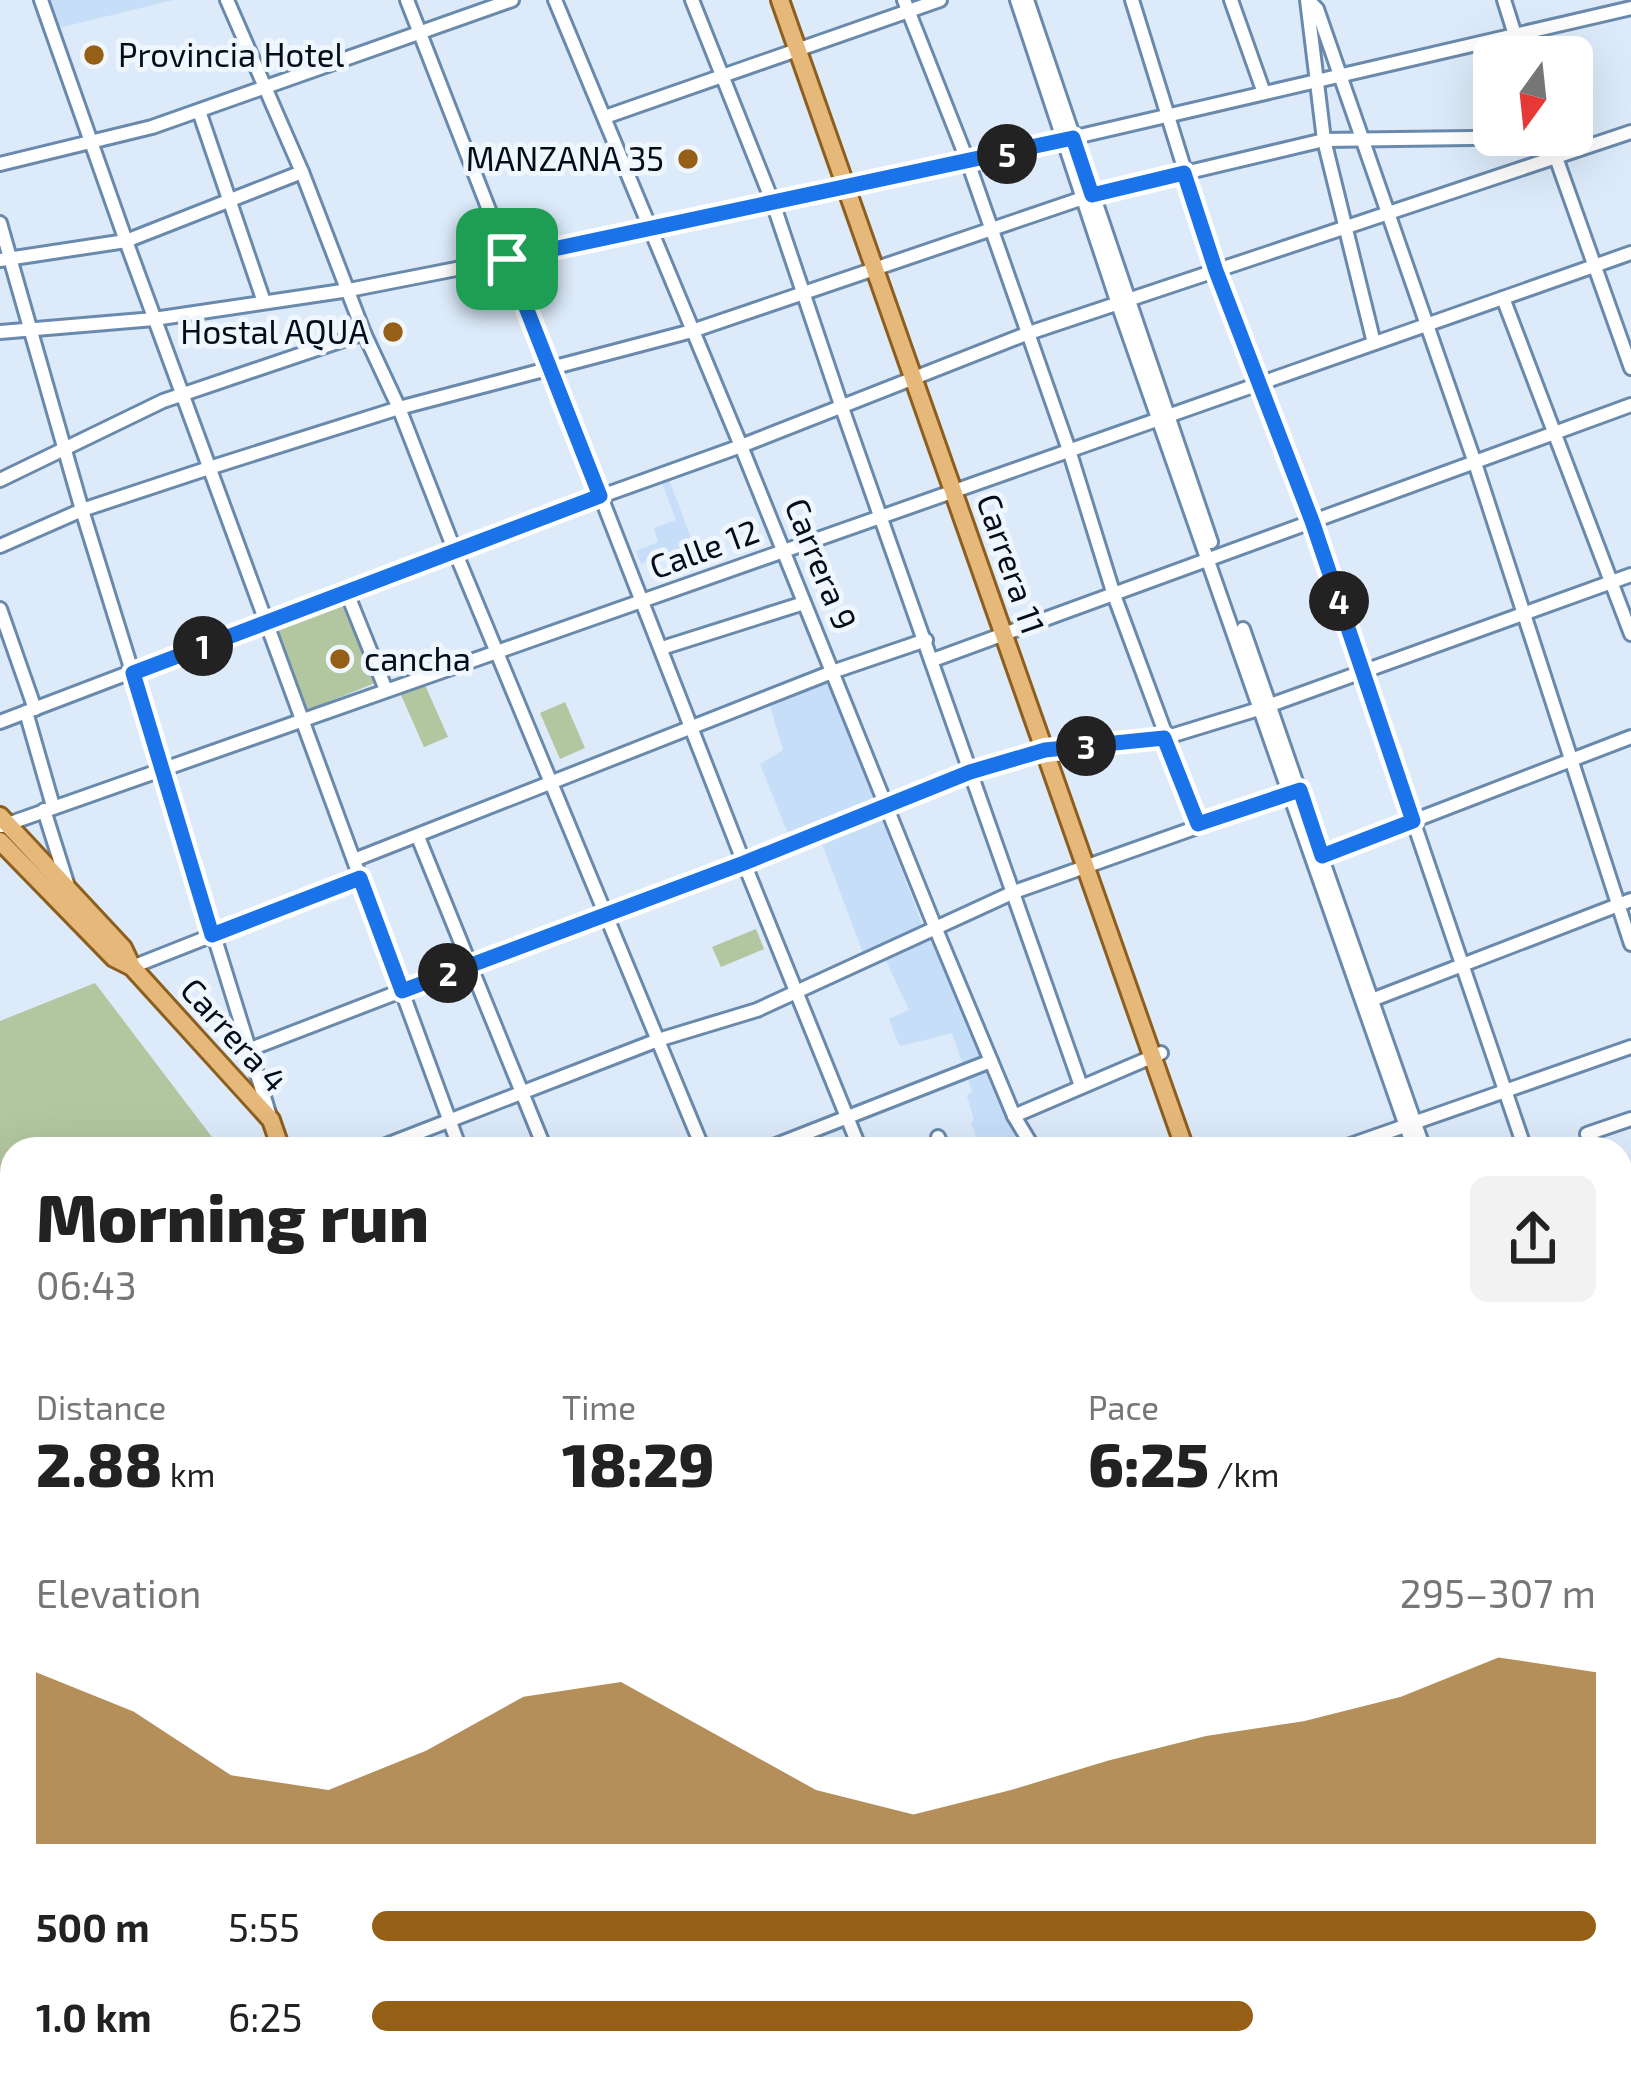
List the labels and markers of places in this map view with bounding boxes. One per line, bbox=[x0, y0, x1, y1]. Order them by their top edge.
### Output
place label: Provincia Hotel bbox=[118, 34, 345, 74]
marker: Provincia Hotel bbox=[81, 42, 107, 68]
pin: 5 bbox=[977, 124, 1037, 184]
place label: MANZANA 35 bbox=[466, 138, 664, 178]
marker: MANZANA 35 bbox=[675, 146, 701, 172]
pin bbox=[456, 208, 558, 310]
place label: Hostal AQUA bbox=[180, 311, 369, 351]
marker: Hostal AQUA bbox=[380, 319, 406, 345]
pin: 4 bbox=[1309, 571, 1369, 631]
pin: 1 bbox=[173, 616, 233, 676]
place label: cancha bbox=[364, 638, 471, 678]
marker: cancha bbox=[327, 646, 353, 672]
pin: 3 bbox=[1056, 716, 1116, 776]
pin: 2 bbox=[418, 943, 478, 1003]

